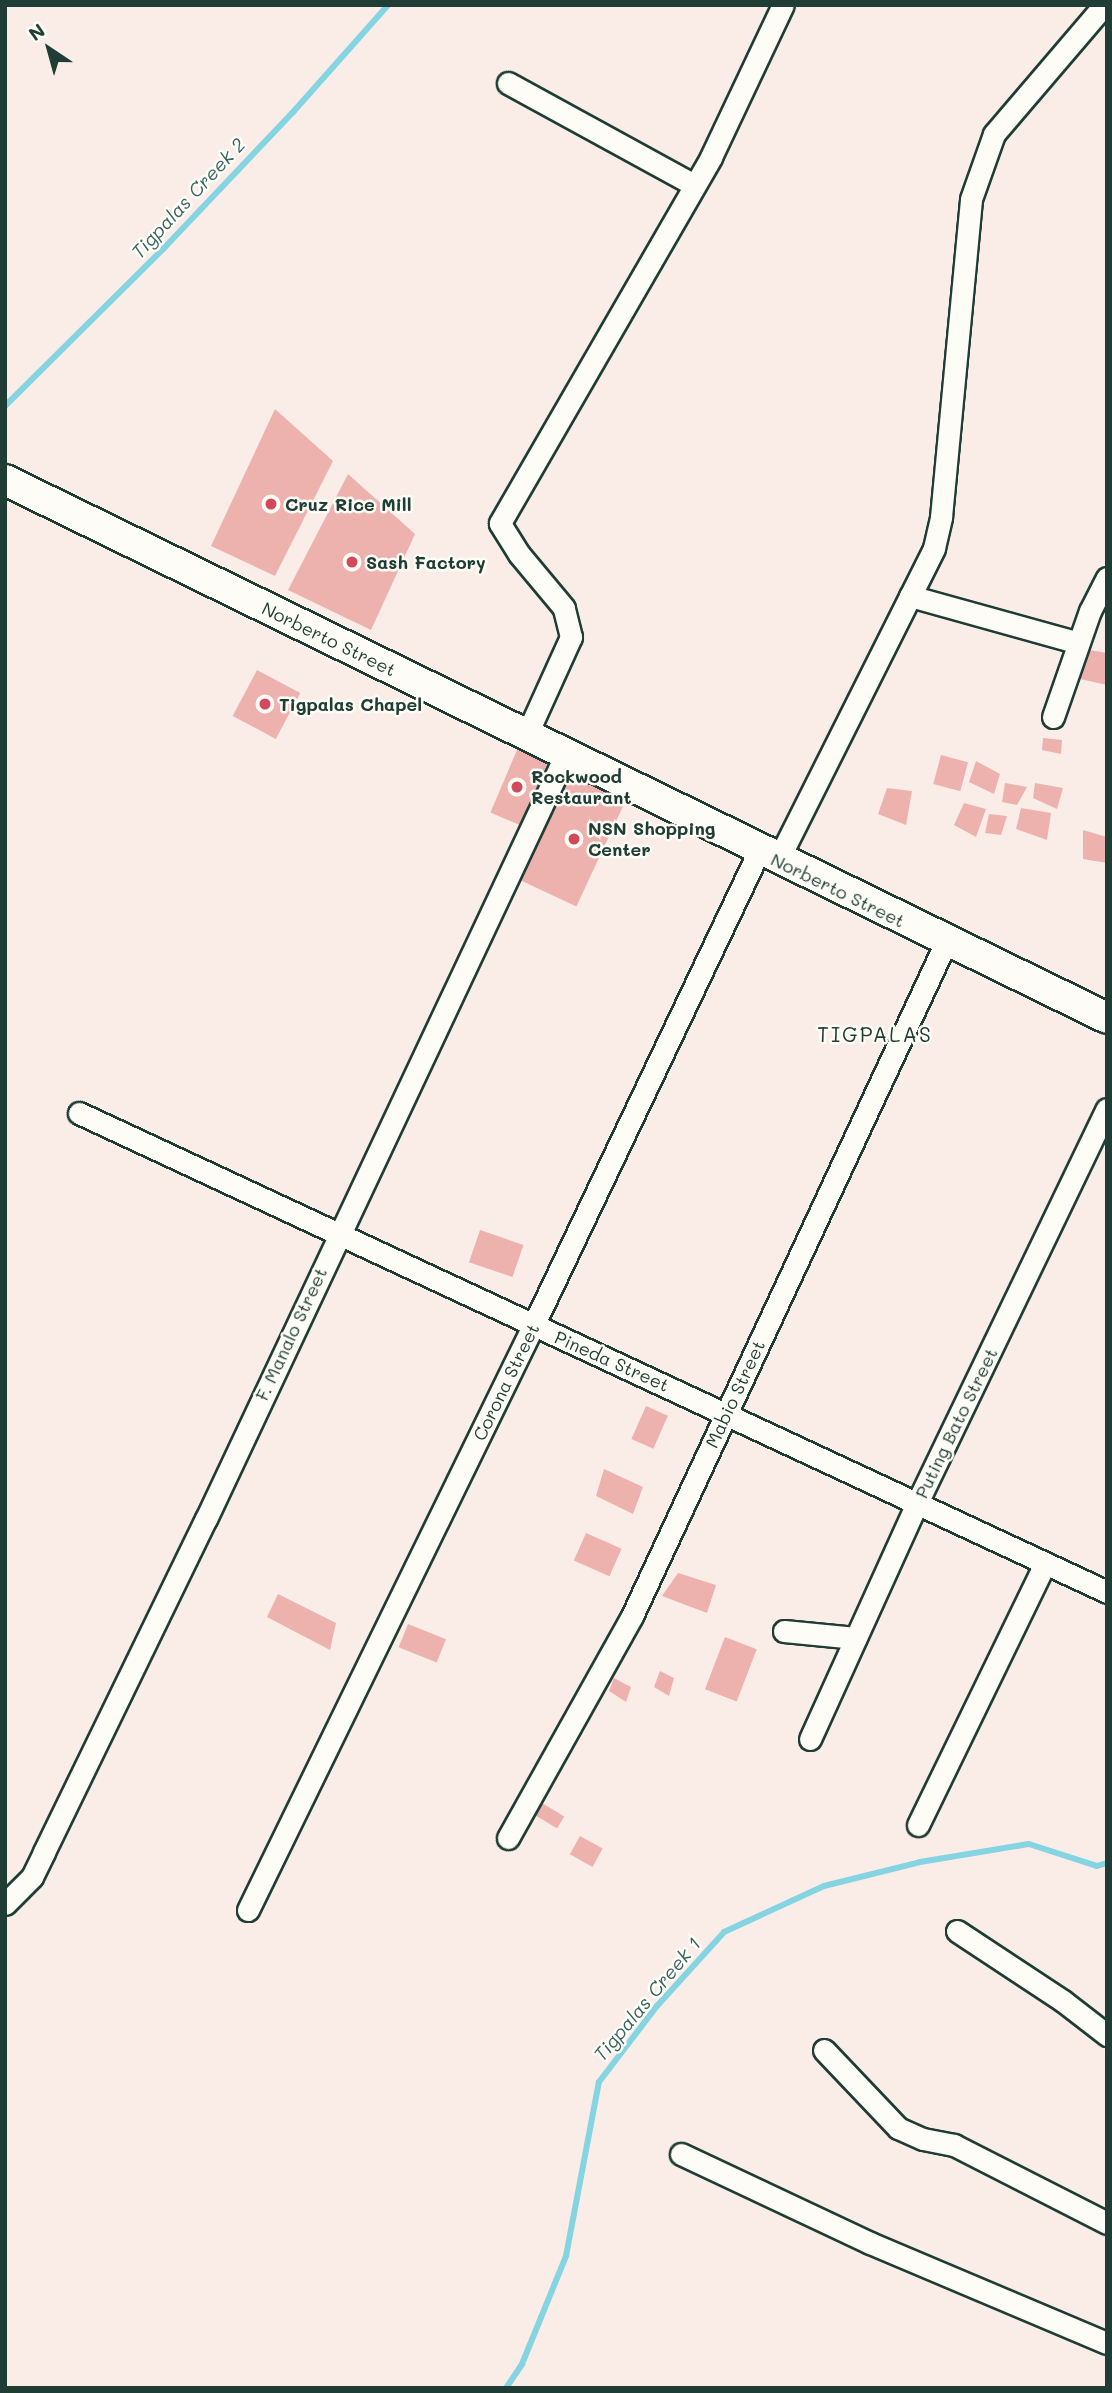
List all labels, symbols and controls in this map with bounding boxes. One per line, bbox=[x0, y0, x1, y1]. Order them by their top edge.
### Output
north arrow bbox=[14, 14, 84, 84]
text: N bbox=[23, 17, 50, 46]
water label: Tigpalas Creek 2 bbox=[126, 133, 250, 263]
place label: Cruz Rice Mill bbox=[285, 493, 412, 515]
marker: Cruz Rice Mill bbox=[263, 496, 279, 512]
place label: Sash Factory bbox=[366, 551, 486, 573]
marker: Sash Factory bbox=[344, 554, 360, 570]
street label: Norberto Street bbox=[259, 597, 399, 681]
place label: Tigpalas Chapel bbox=[279, 693, 422, 715]
marker: Tigpalas Chapel bbox=[257, 696, 273, 712]
place label: Rockwood Restaurant bbox=[531, 766, 631, 808]
marker: Rockwood Restaurant bbox=[509, 779, 525, 795]
place label: NSN Shopping Center bbox=[588, 818, 716, 860]
marker: NSN Shopping Center bbox=[566, 831, 582, 847]
street label: Norberto Street bbox=[768, 848, 908, 932]
district label: TIGPALAS bbox=[818, 1021, 932, 1047]
street label: F. Manalo Street bbox=[251, 1264, 331, 1404]
street label: Corona Street bbox=[468, 1320, 544, 1444]
street label: Pineda Street bbox=[551, 1326, 673, 1396]
street label: Mabio Street bbox=[701, 1337, 769, 1451]
street label: Puting Bato Street bbox=[910, 1344, 1002, 1502]
water label: Tigpalas Creek 1 bbox=[589, 1933, 705, 2065]

